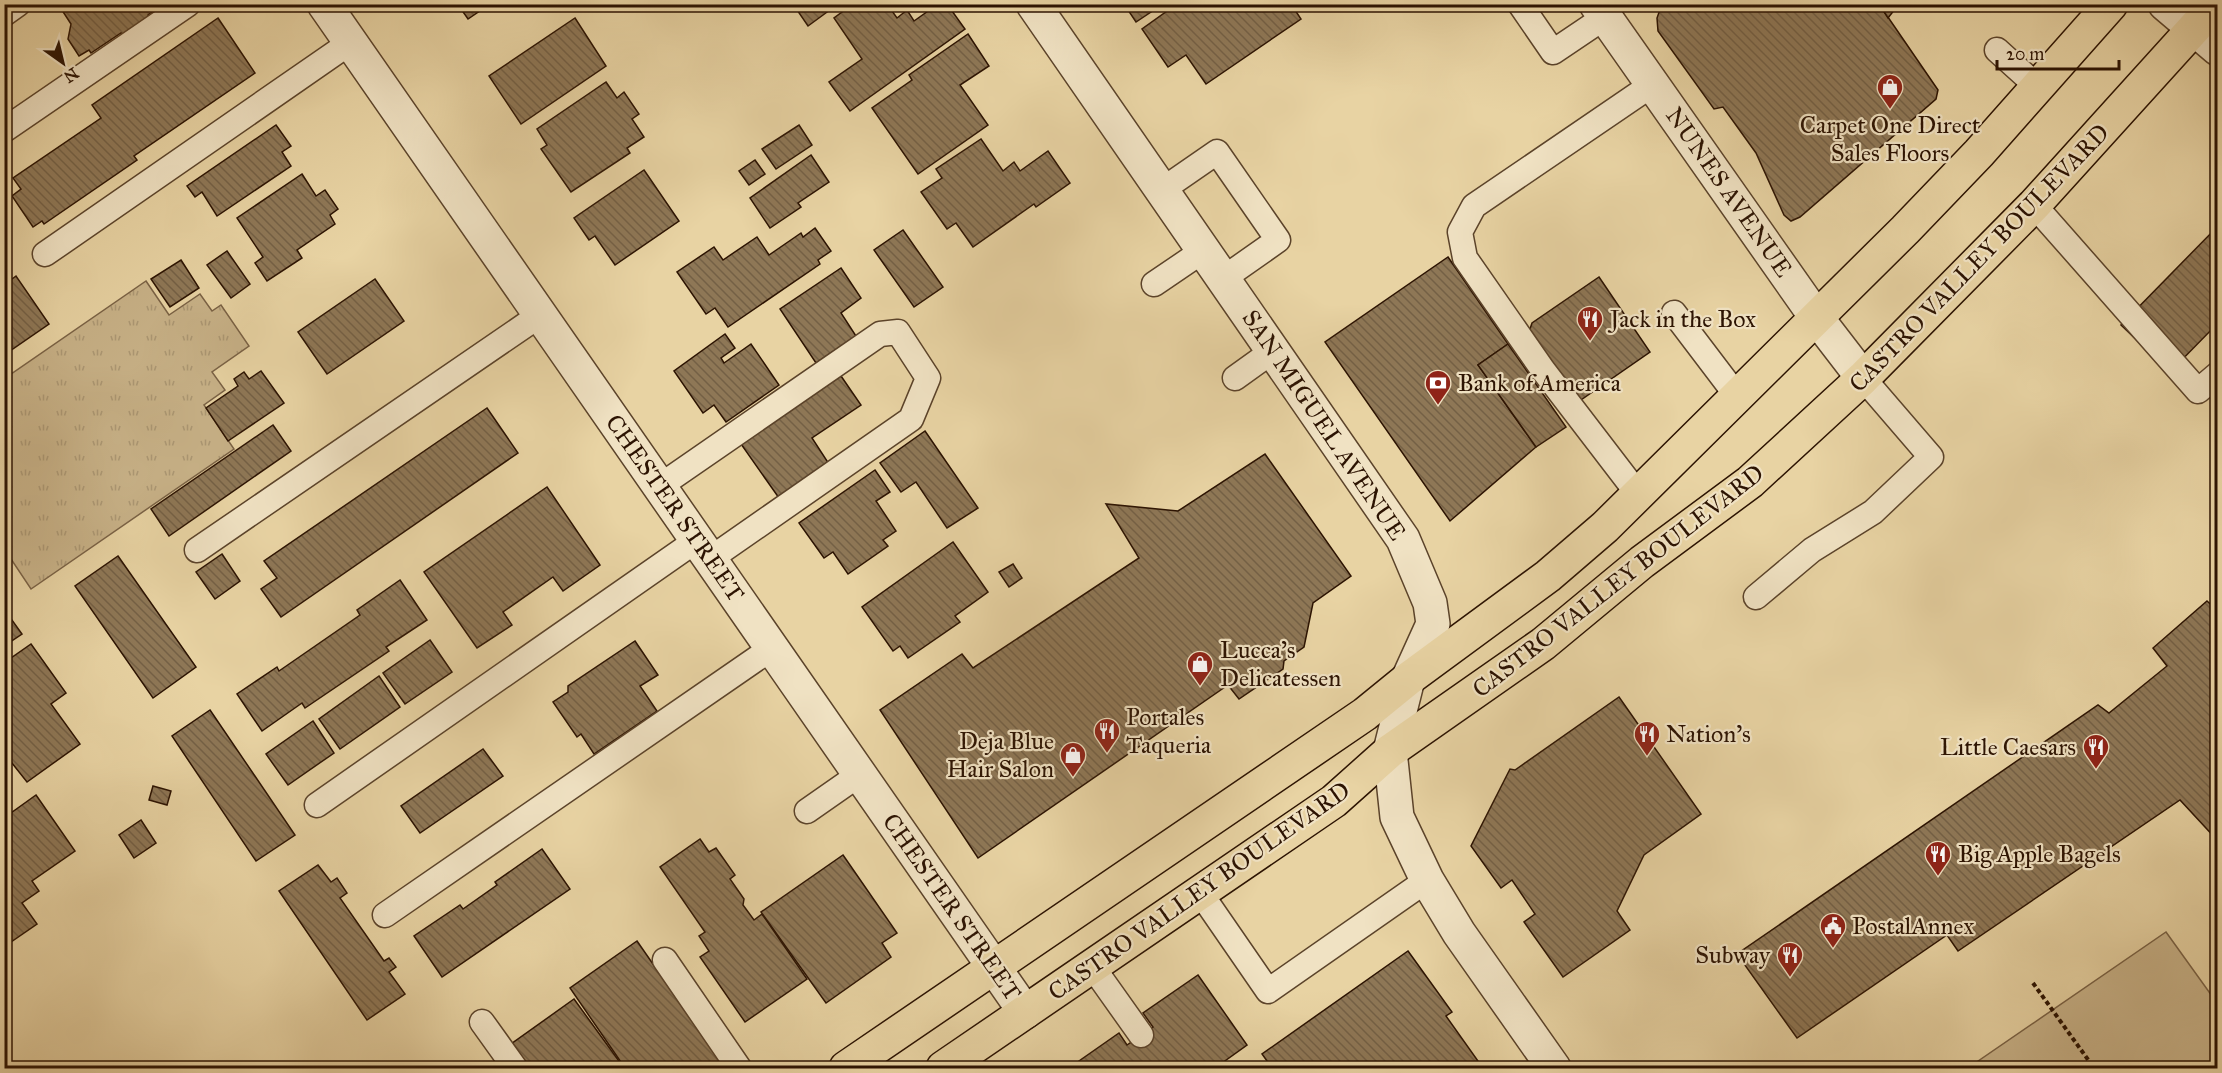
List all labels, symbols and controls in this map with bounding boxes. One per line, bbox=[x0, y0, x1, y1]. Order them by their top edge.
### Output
north arrow bbox=[33, 33, 93, 93]
scale bar bbox=[1997, 33, 2118, 71]
text: 20 m bbox=[2006, 43, 2044, 65]
text: N bbox=[60, 63, 82, 87]
shop icon: Carpet One Direct Sales Floors bbox=[1875, 72, 1905, 110]
street label: NUNES AVENUE bbox=[1659, 101, 1799, 283]
place label: Carpet One Direct Sales Floors bbox=[1800, 110, 1981, 168]
street label: CASTRO VALLEY BOULEVARD bbox=[1843, 118, 2115, 398]
street label: SAN MIGUEL AVENUE bbox=[1236, 304, 1412, 546]
restaurant icon: Jack in the Box bbox=[1575, 304, 1605, 342]
place label: Jack in the Box bbox=[1607, 304, 1756, 334]
bank icon: Bank of America bbox=[1423, 368, 1453, 406]
place label: Bank of America bbox=[1458, 368, 1622, 398]
street label: CHESTER STREET bbox=[599, 409, 751, 607]
street label: CASTRO VALLEY BOULEVARD bbox=[1466, 458, 1770, 704]
place label: Lucca's Delicatessen bbox=[1220, 635, 1341, 693]
shop icon: Lucca's Delicatessen bbox=[1185, 649, 1215, 687]
place label: Portales Taqueria bbox=[1126, 702, 1212, 760]
restaurant icon: Portales Taqueria bbox=[1092, 716, 1122, 754]
restaurant icon: Nation's bbox=[1632, 719, 1662, 757]
place label: Nation's bbox=[1666, 719, 1751, 749]
place label: Deja Blue Hair Salon bbox=[947, 726, 1054, 784]
place label: Little Caesars bbox=[1940, 732, 2076, 762]
restaurant icon: Little Caesars bbox=[2081, 732, 2111, 770]
shop icon: Deja Blue Hair Salon bbox=[1058, 740, 1088, 778]
street label: CASTRO VALLEY BOULEVARD bbox=[1042, 775, 1356, 1007]
street label: CHESTER STREET bbox=[876, 808, 1028, 1006]
restaurant icon: Big Apple Bagels bbox=[1923, 839, 1953, 877]
place label: Big Apple Bagels bbox=[1958, 839, 2121, 869]
public building icon: PostalAnnex bbox=[1818, 911, 1848, 949]
place label: PostalAnnex bbox=[1852, 911, 1974, 941]
place label: Subway bbox=[1695, 940, 1771, 970]
restaurant icon: Subway bbox=[1775, 940, 1805, 978]

